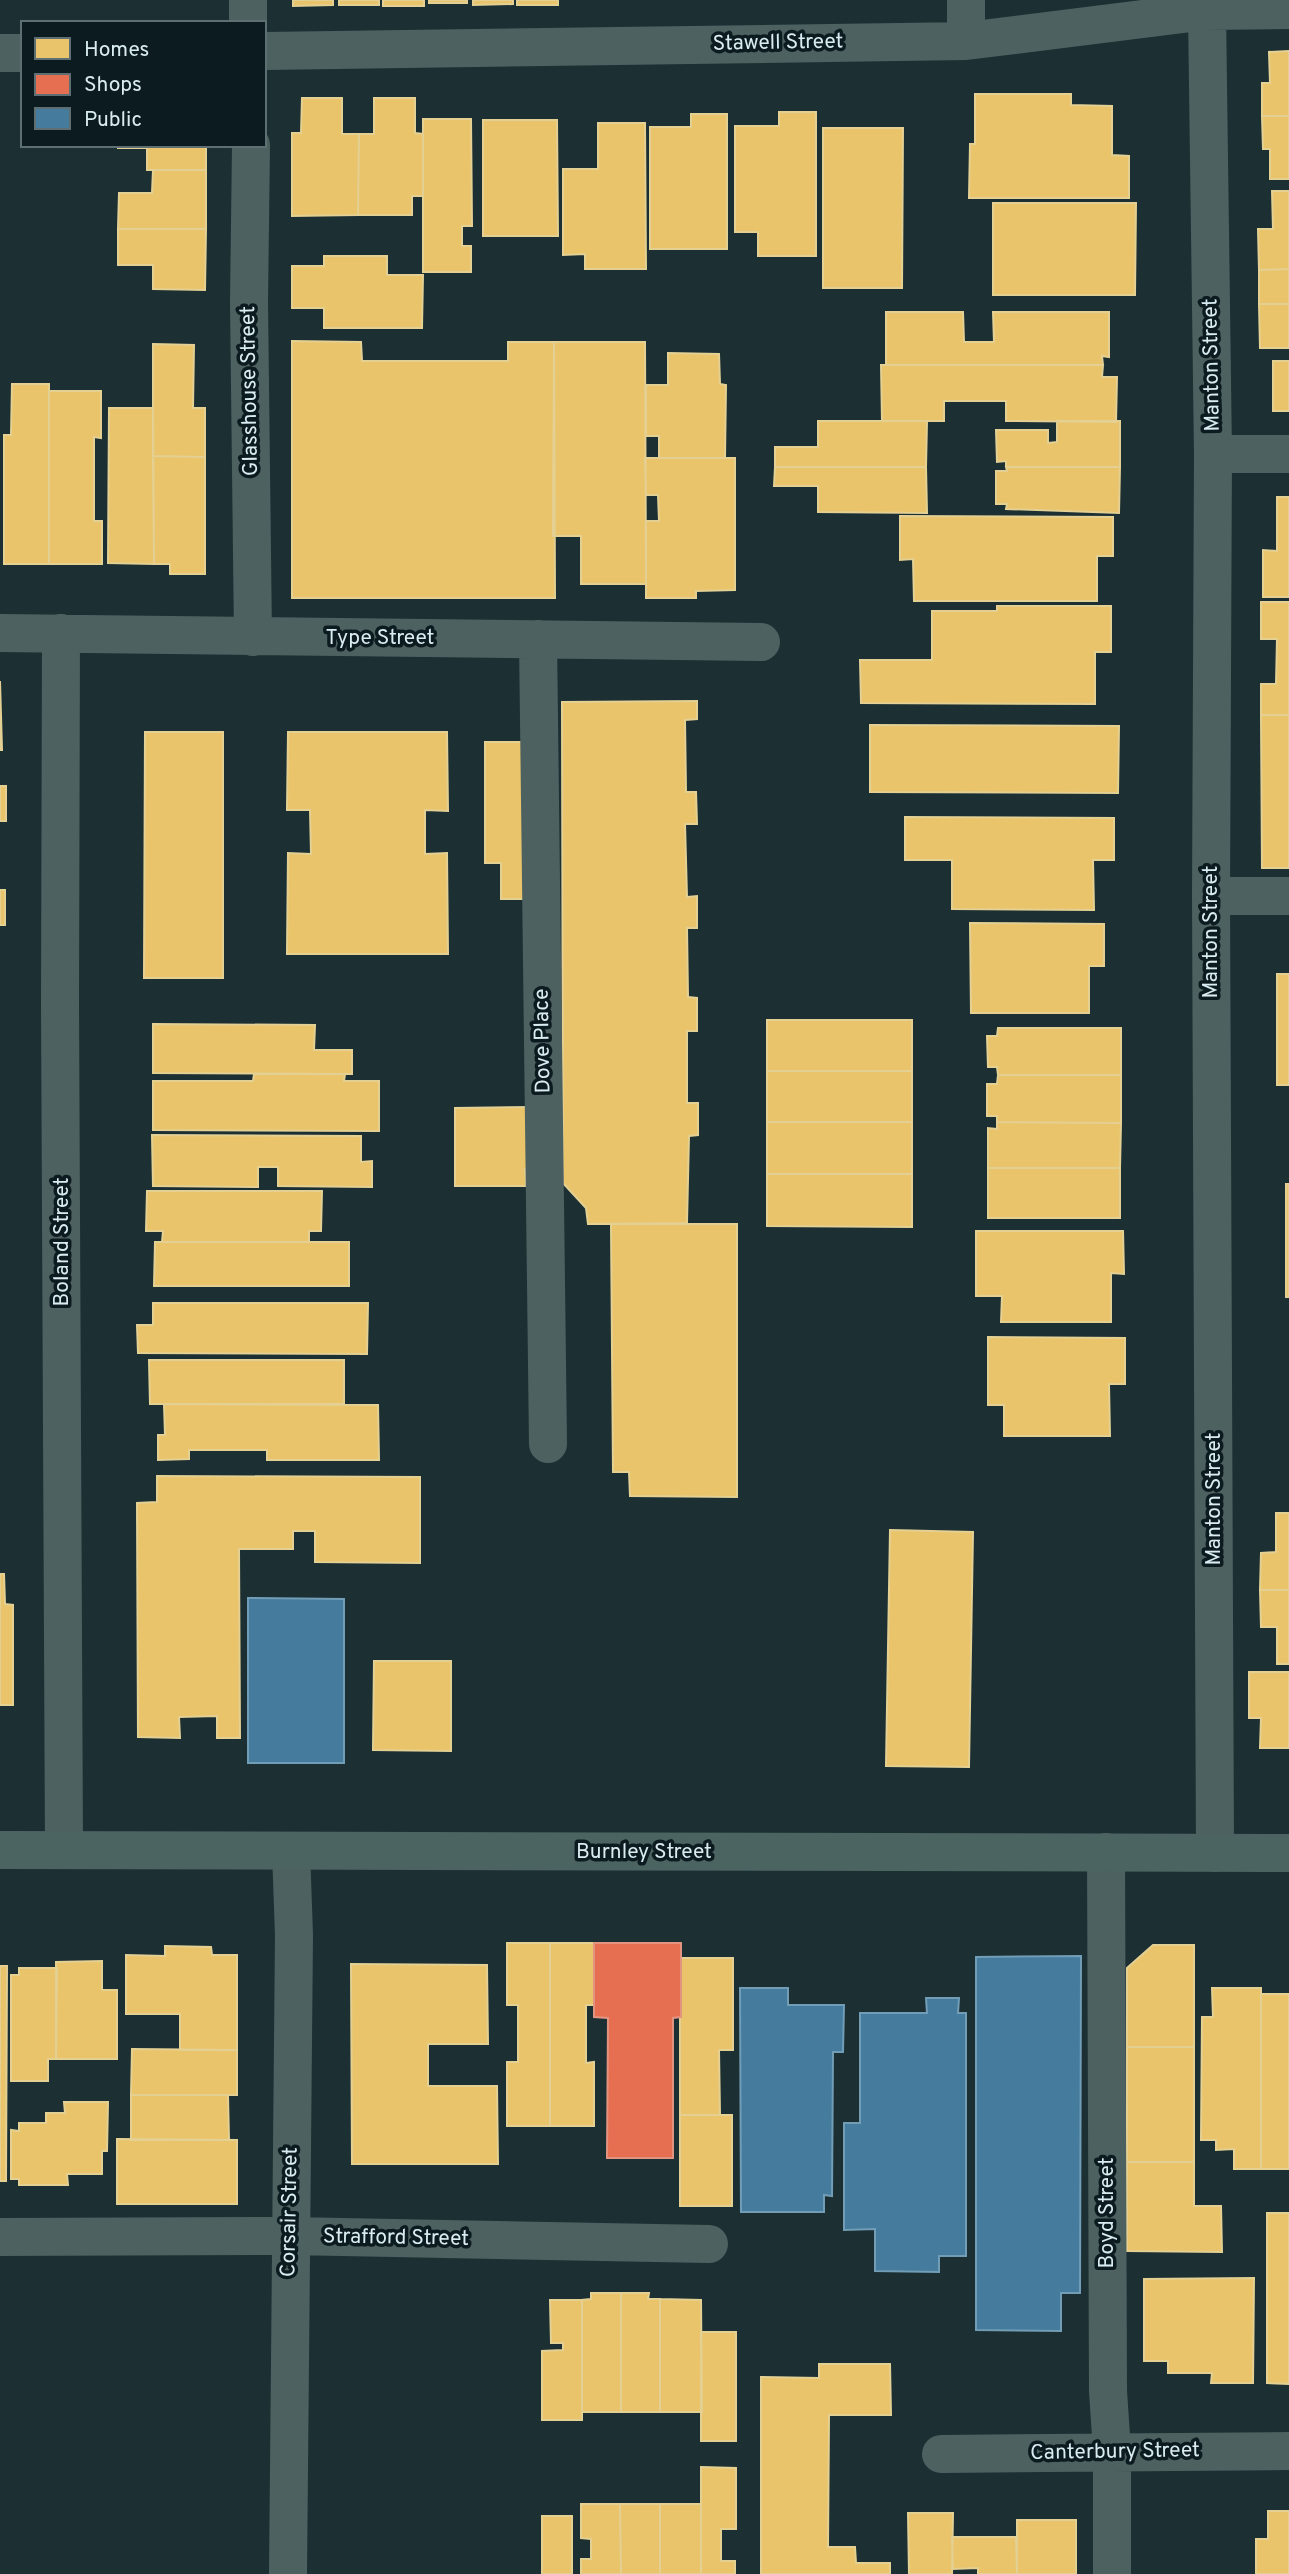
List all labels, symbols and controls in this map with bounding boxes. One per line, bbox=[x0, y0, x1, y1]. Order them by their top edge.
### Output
legend bbox=[21, 21, 266, 147]
street label: Stawell Street bbox=[712, 28, 844, 58]
text: Homes bbox=[84, 37, 149, 64]
text: Shops bbox=[84, 72, 142, 99]
text: Public bbox=[84, 107, 142, 134]
street label: Manton Street bbox=[1197, 298, 1227, 432]
street label: Glasshouse Street bbox=[235, 306, 265, 476]
street label: Type Street bbox=[326, 625, 434, 652]
street label: Manton Street bbox=[1198, 866, 1225, 999]
street label: Dove Place bbox=[529, 988, 557, 1094]
street label: Boland Street bbox=[49, 1177, 76, 1307]
street label: Manton Street bbox=[1201, 1433, 1228, 1566]
street label: Burnley Street bbox=[576, 1839, 712, 1866]
street label: Corsair Street bbox=[275, 2147, 305, 2277]
street label: Boyd Street bbox=[1094, 2157, 1121, 2269]
street label: Strafford Street bbox=[323, 2223, 469, 2253]
street label: Canterbury Street bbox=[1030, 2437, 1200, 2467]

